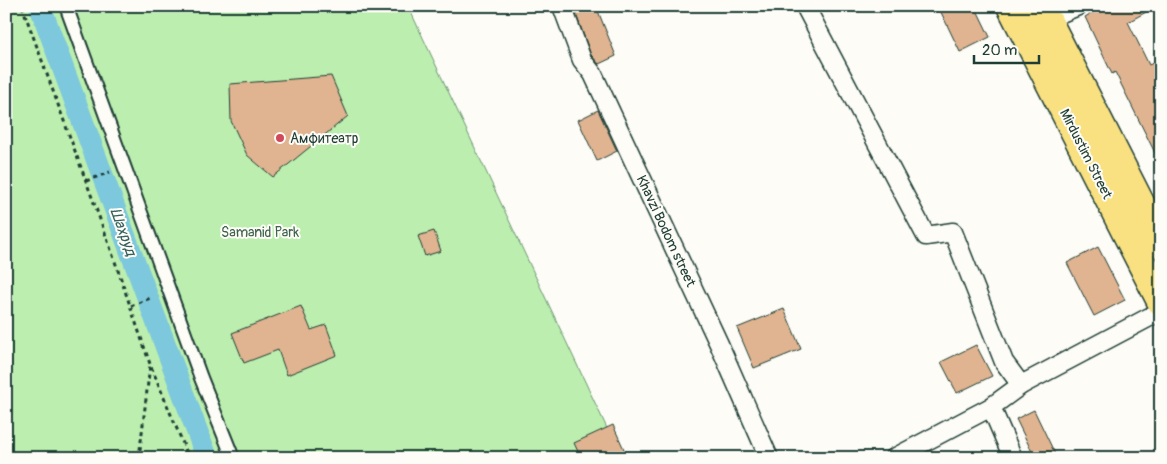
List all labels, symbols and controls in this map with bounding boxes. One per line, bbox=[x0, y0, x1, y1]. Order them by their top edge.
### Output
scale bar bbox=[974, 32, 1040, 64]
text: 20 m bbox=[982, 41, 1017, 60]
street label: Mirdustim Street bbox=[1056, 106, 1116, 202]
place label: Амфитеатр bbox=[290, 130, 359, 147]
marker: Амфитеатр bbox=[274, 132, 286, 144]
street label: Khavzi Bodom street bbox=[633, 172, 699, 290]
water label: Шахруд bbox=[106, 206, 141, 260]
park label: Samanid Park bbox=[221, 224, 299, 241]

